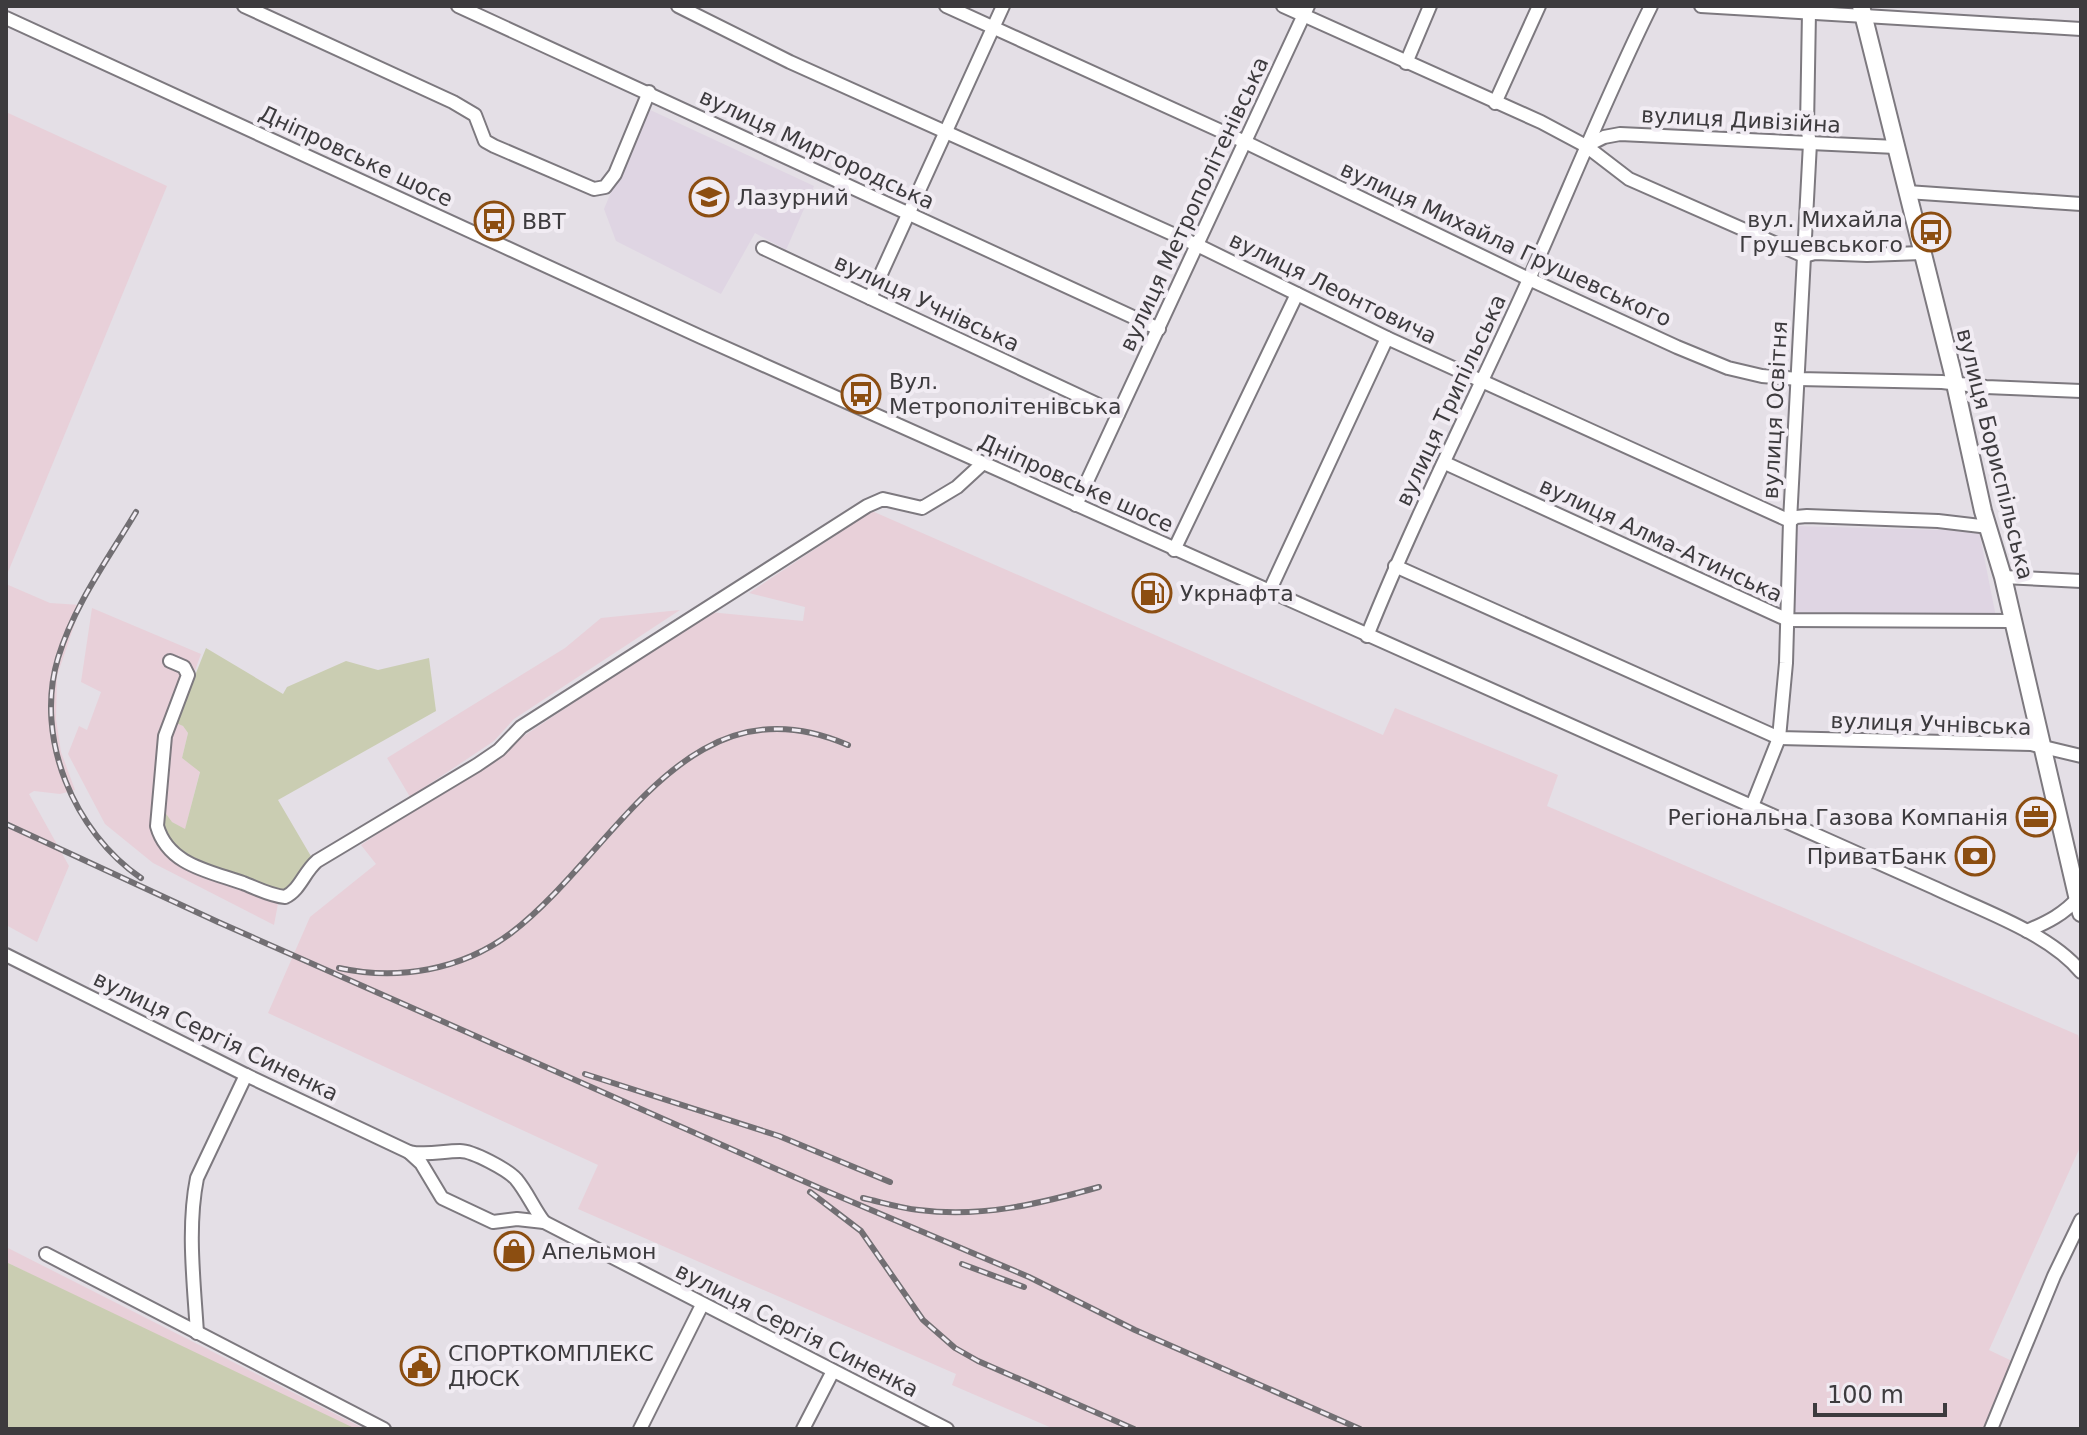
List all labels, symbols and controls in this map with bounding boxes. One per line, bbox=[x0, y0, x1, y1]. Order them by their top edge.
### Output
street label: вулиця Метрополітенівська bbox=[1115, 53, 1273, 355]
street label: вулиця Миргородська bbox=[696, 84, 938, 214]
street label: Дніпровське шосе bbox=[255, 100, 457, 212]
street label: вулиця Дивізійна bbox=[1640, 102, 1842, 138]
street label: вулиця Михайла Грушевського bbox=[1337, 156, 1675, 332]
school or university icon: Лазурний bbox=[688, 176, 730, 218]
place label: Лазурний bbox=[737, 185, 849, 210]
bus stop icon: ВВТ bbox=[473, 200, 515, 242]
place label: вул. Михайла Грушевського bbox=[1739, 207, 1903, 257]
place label: ВВТ bbox=[522, 209, 566, 234]
bus stop icon: вул. Михайла Грушевського bbox=[1910, 211, 1952, 253]
street label: вулиця Леонтовича bbox=[1225, 227, 1441, 349]
street label: вулиця Учнівська bbox=[831, 249, 1023, 357]
street label: вулиця Трипільська bbox=[1391, 290, 1511, 510]
street label: вулиця Освітня bbox=[1758, 320, 1792, 500]
street label: вулиця Бориспільська bbox=[1952, 326, 2038, 582]
place label: Вул. Метрополітенівська bbox=[889, 369, 1121, 419]
bus stop icon: Вул. Метрополітенівська bbox=[840, 373, 882, 415]
street label: Дніпровське шосе bbox=[975, 429, 1177, 537]
street label: вулиця Алма-Атинська bbox=[1536, 473, 1786, 607]
fuel station icon: Укрнафта bbox=[1131, 572, 1173, 614]
place label: Укрнафта bbox=[1180, 581, 1294, 606]
street label: вулиця Учнівська bbox=[1830, 708, 2032, 740]
office icon: Регіональна Газова Компанія bbox=[2015, 796, 2057, 838]
place label: Регіональна Газова Компанія bbox=[1668, 805, 2008, 830]
bank icon: ПриватБанк bbox=[1954, 835, 1996, 877]
place label: ПриватБанк bbox=[1807, 844, 1947, 869]
street label: вулиця Сергія Синенка bbox=[90, 966, 342, 1106]
shop icon: Апельмон bbox=[493, 1230, 535, 1272]
place label: Апельмон bbox=[542, 1239, 656, 1264]
street label: вулиця Сергія Синенка bbox=[671, 1258, 923, 1402]
place label: СПОРТКОМПЛЕКС ДЮСК bbox=[448, 1341, 654, 1391]
public building icon: СПОРТКОМПЛЕКС ДЮСК bbox=[399, 1345, 441, 1387]
scale bar bbox=[1815, 1367, 1945, 1417]
text: 100 m bbox=[1827, 1381, 1904, 1409]

